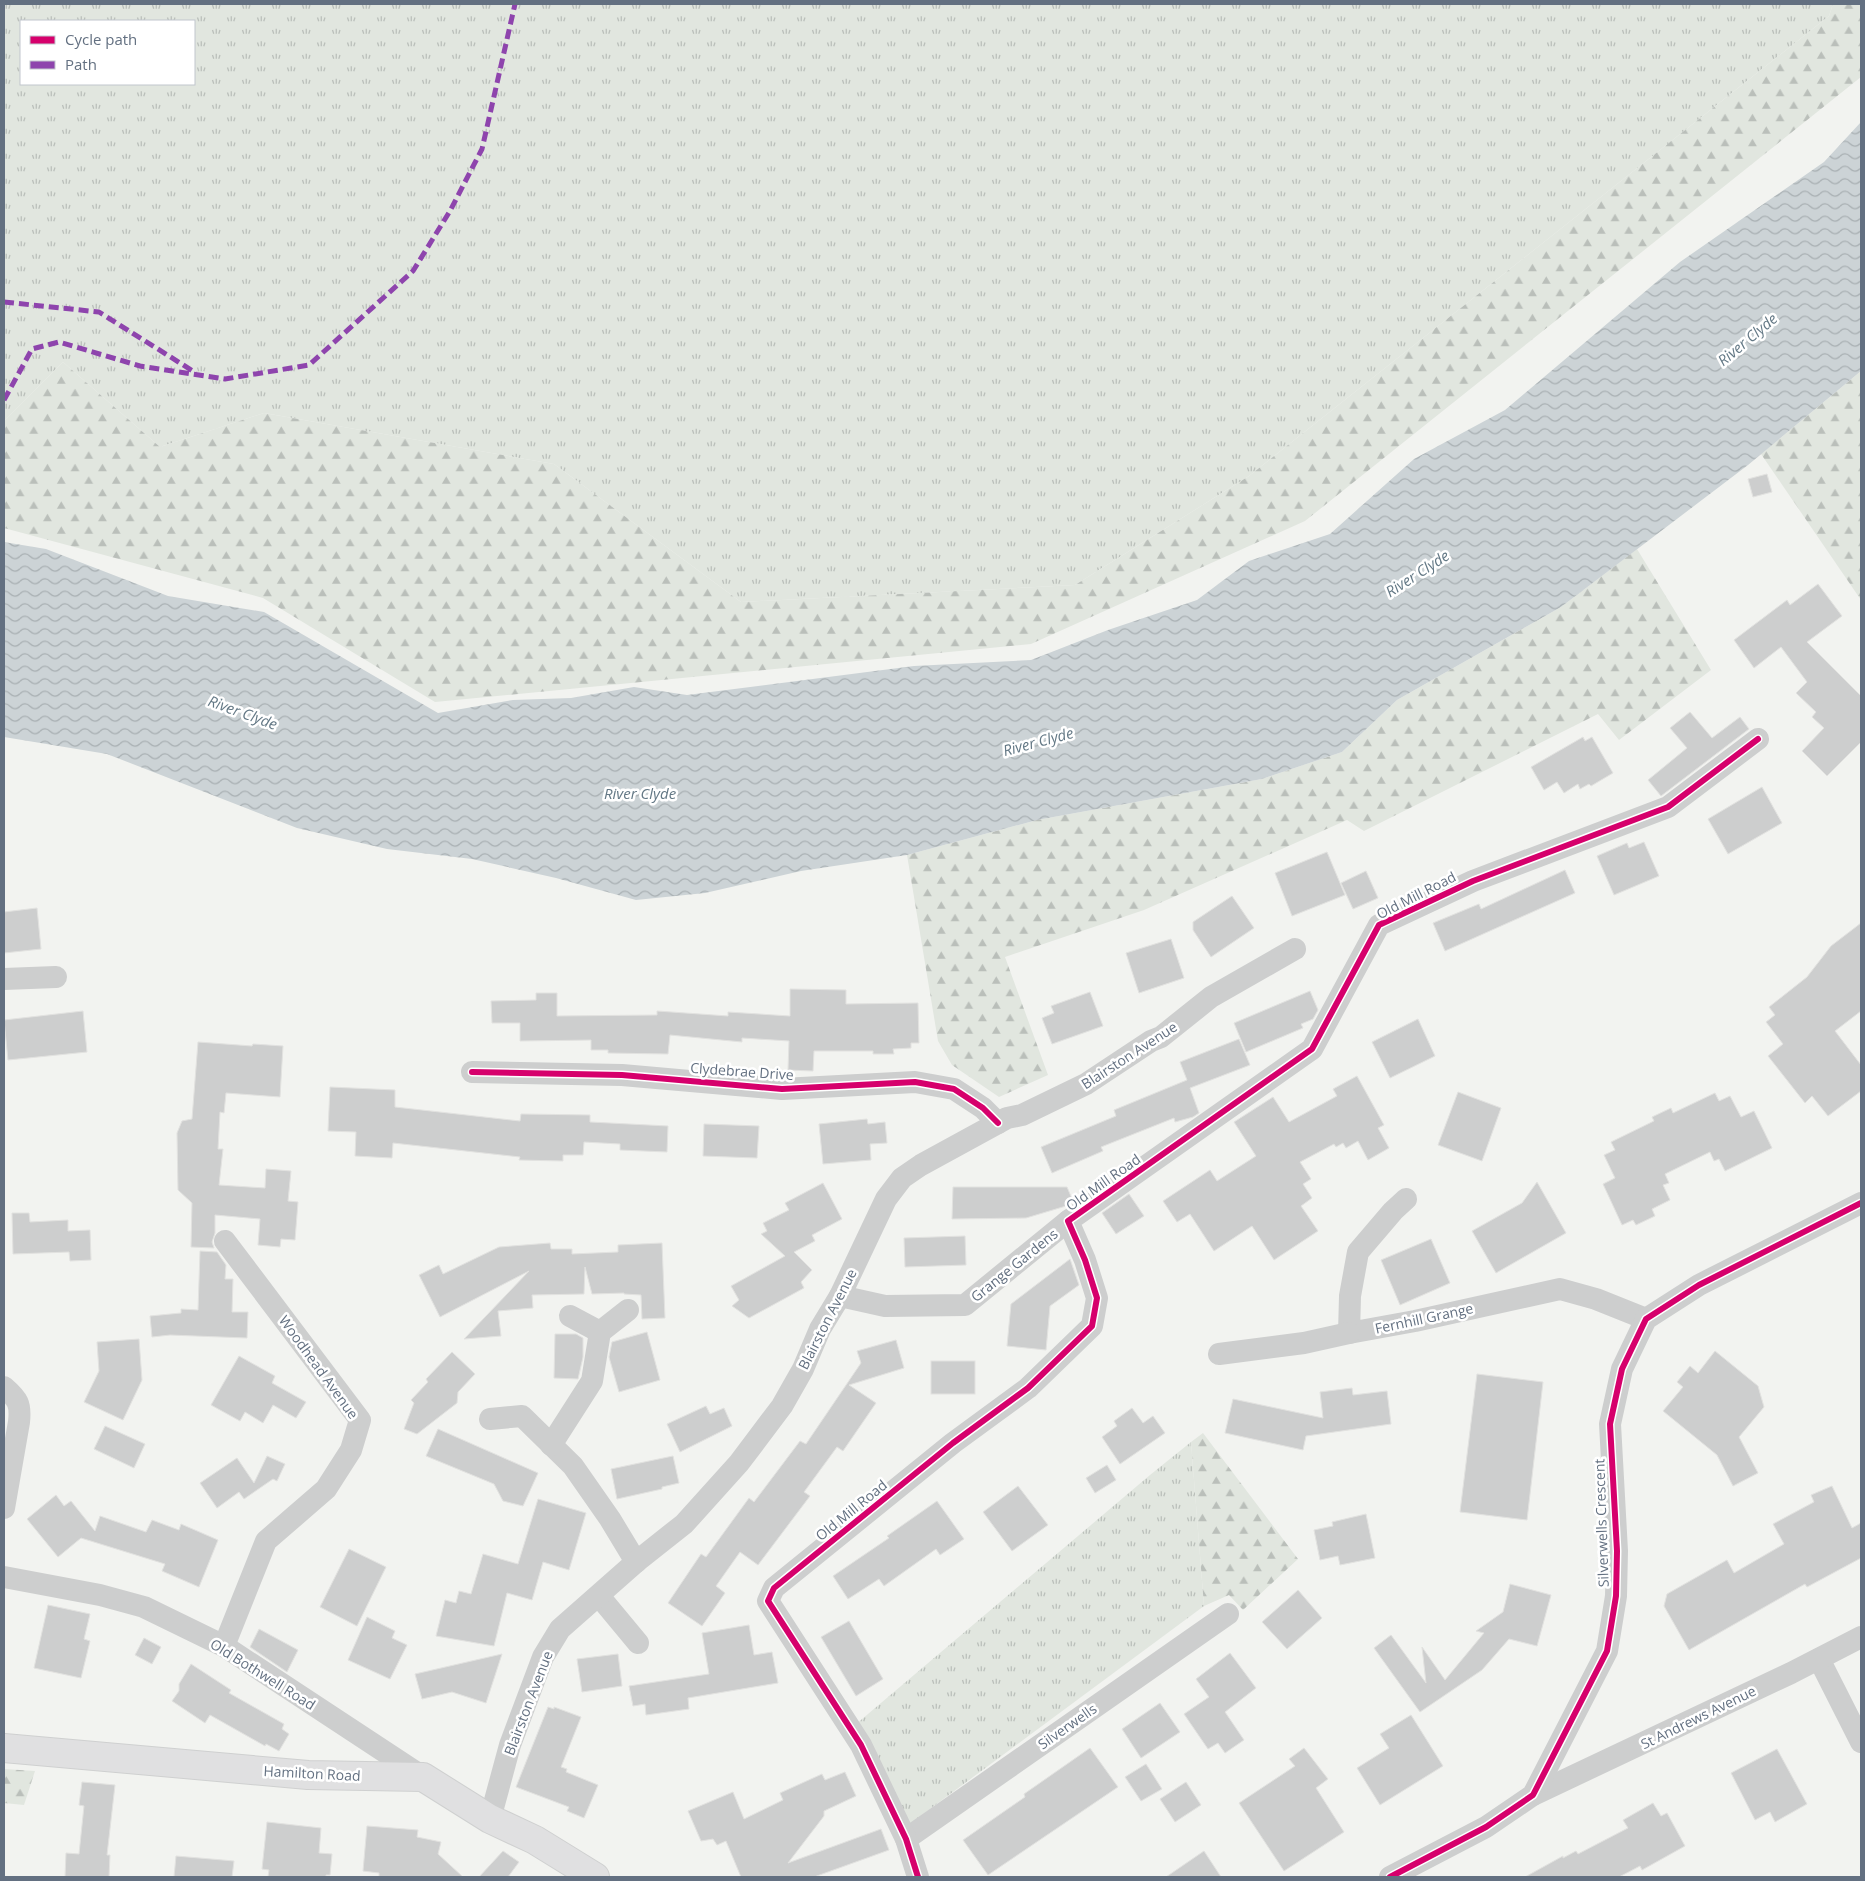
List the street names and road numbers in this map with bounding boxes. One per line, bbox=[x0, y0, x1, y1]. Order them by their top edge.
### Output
street label: Old Mill Road bbox=[1373, 867, 1459, 923]
street label: Blairston Avenue bbox=[1077, 1017, 1181, 1093]
street label: Clydebrae Drive bbox=[690, 1058, 794, 1084]
street label: Old Mill Road bbox=[1062, 1149, 1144, 1215]
street label: Grange Gardens bbox=[967, 1224, 1062, 1306]
street label: Blairston Avenue bbox=[793, 1265, 861, 1373]
street label: Fernhill Grange bbox=[1373, 1298, 1475, 1338]
street label: Woodhead Avenue bbox=[275, 1311, 363, 1423]
street label: Silverwells Crescent bbox=[1589, 1458, 1613, 1588]
street label: Old Mill Road bbox=[811, 1475, 891, 1545]
street label: Old Bothwell Road bbox=[207, 1634, 319, 1714]
street label: Blairston Avenue bbox=[499, 1648, 557, 1758]
street label: St Andrews Avenue bbox=[1637, 1681, 1759, 1753]
street label: Silverwells bbox=[1034, 1699, 1100, 1753]
street label: Hamilton Road bbox=[263, 1761, 361, 1785]

